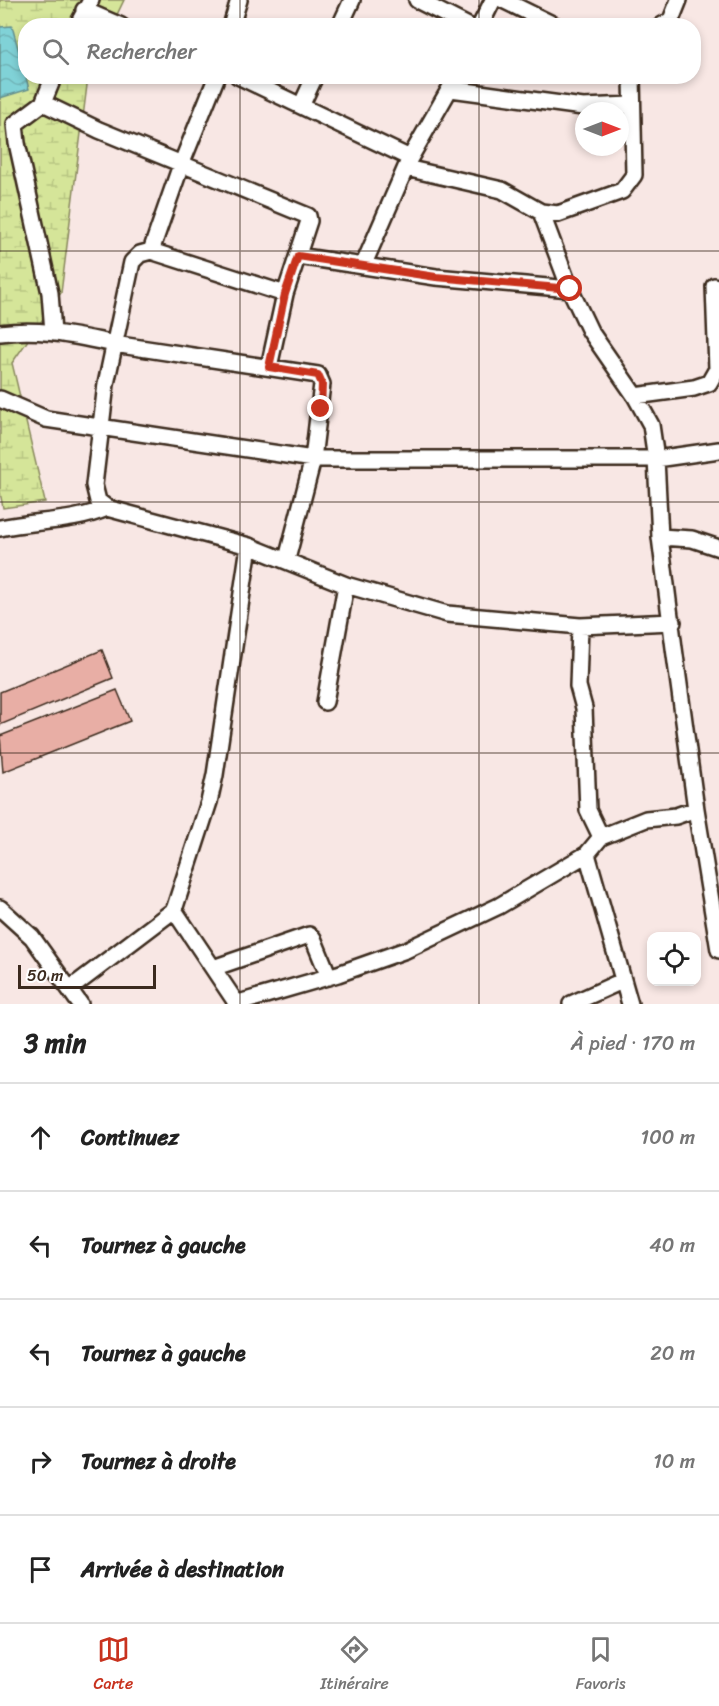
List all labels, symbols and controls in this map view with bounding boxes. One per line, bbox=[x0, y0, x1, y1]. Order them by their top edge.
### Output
search box bbox=[18, 18, 701, 84]
text: Rechercher bbox=[87, 32, 197, 71]
icon: search bbox=[39, 35, 72, 68]
north arrow bbox=[575, 102, 629, 156]
route start bbox=[556, 275, 582, 301]
route end bbox=[307, 395, 333, 421]
map controls bbox=[647, 932, 701, 986]
button: locate bbox=[647, 932, 701, 986]
text: 50 m bbox=[27, 961, 63, 990]
scale bar bbox=[18, 962, 156, 989]
text: 3 min bbox=[24, 1020, 86, 1066]
text: À pied · 170 m bbox=[571, 1026, 695, 1061]
text: Continuez bbox=[81, 1118, 179, 1157]
text: 100 m bbox=[641, 1120, 695, 1155]
icon: ahead bbox=[24, 1121, 57, 1154]
text: Tournez à gauche bbox=[81, 1226, 246, 1265]
text: 40 m bbox=[649, 1228, 695, 1263]
icon: left bbox=[24, 1229, 57, 1262]
text: Tournez à gauche bbox=[81, 1334, 246, 1373]
text: 20 m bbox=[650, 1336, 695, 1371]
icon: left bbox=[24, 1337, 57, 1370]
text: Tournez à droite bbox=[81, 1442, 236, 1481]
text: 10 m bbox=[653, 1444, 695, 1479]
icon: right bbox=[24, 1445, 57, 1478]
text: Arrivée à destination bbox=[81, 1550, 284, 1589]
icon: arrive bbox=[24, 1553, 57, 1586]
tab: Carte bbox=[93, 1633, 133, 1698]
tab: Itinéraire bbox=[320, 1633, 389, 1698]
tab: Favoris bbox=[576, 1633, 626, 1698]

